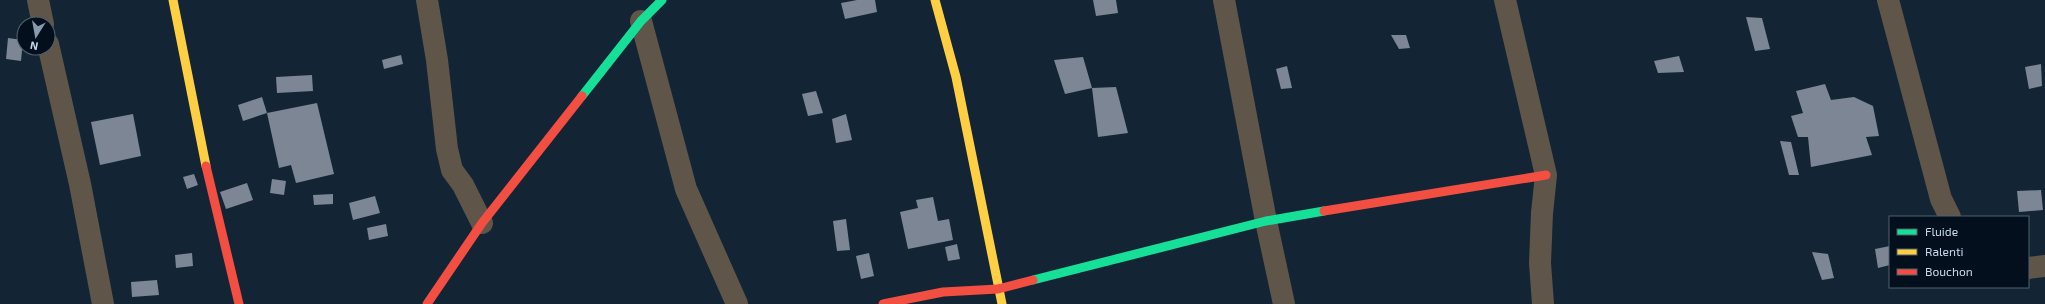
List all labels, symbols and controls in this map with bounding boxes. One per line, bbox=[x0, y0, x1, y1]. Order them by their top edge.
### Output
north arrow bbox=[16, 16, 56, 56]
text: N bbox=[29, 39, 39, 53]
legend bbox=[1889, 216, 2029, 288]
text: Fluide bbox=[1925, 224, 1958, 238]
text: Ralenti bbox=[1925, 244, 1964, 258]
text: Bouchon bbox=[1925, 264, 1973, 278]

